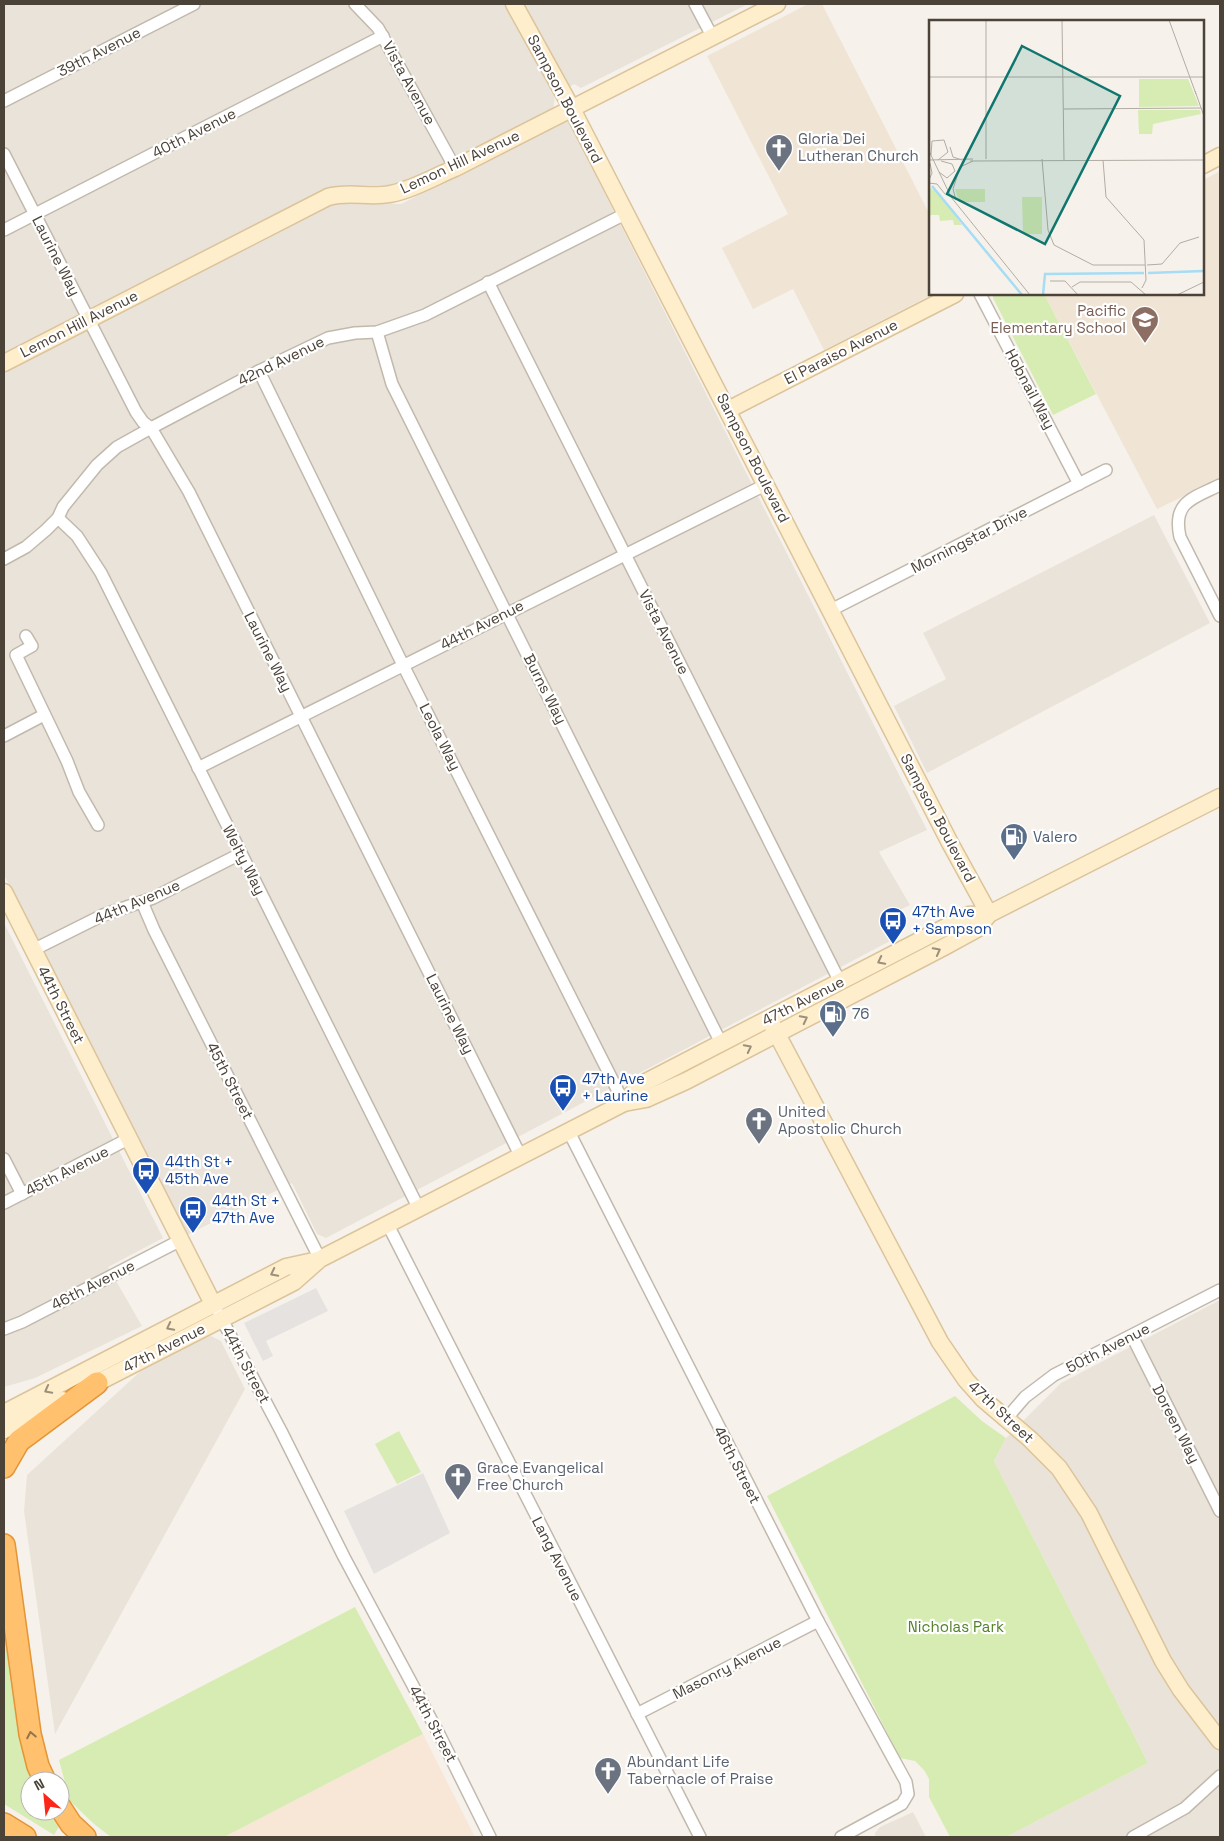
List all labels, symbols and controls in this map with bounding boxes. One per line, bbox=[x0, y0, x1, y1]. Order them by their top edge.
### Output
inset map bbox=[929, 20, 1204, 295]
street label: 39th Avenue bbox=[54, 22, 144, 81]
street label: Sampson Boulevard bbox=[524, 31, 607, 166]
street label: Vista Avenue bbox=[379, 38, 440, 128]
street label: 40th Avenue bbox=[149, 103, 239, 162]
street label: Lemon Hill Avenue bbox=[397, 125, 523, 198]
place label: Gloria Dei Lutheran Church bbox=[798, 129, 919, 165]
church icon: Gloria Dei Lutheran Church bbox=[764, 133, 794, 172]
street label: Laurine Way bbox=[28, 212, 85, 299]
street label: Lemon Hill Avenue bbox=[17, 286, 141, 361]
place label: Pacific Elementary School bbox=[990, 301, 1126, 337]
school or university icon: Pacific Elementary School bbox=[1130, 305, 1160, 344]
street label: El Paraiso Avenue bbox=[781, 315, 901, 388]
street label: 42nd Avenue bbox=[234, 331, 327, 390]
street label: Hobnail Way bbox=[1001, 345, 1060, 432]
street label: Sampson Boulevard bbox=[713, 390, 794, 526]
street label: Morningstar Drive bbox=[907, 502, 1030, 577]
street label: Vista Avenue bbox=[635, 586, 694, 678]
street label: 44th Avenue bbox=[437, 595, 527, 654]
street label: Laurine Way bbox=[240, 608, 297, 695]
street label: Burns Way bbox=[520, 651, 571, 727]
street label: Leola Way bbox=[415, 700, 465, 774]
street label: Sampson Boulevard bbox=[897, 750, 980, 885]
street label: Welty Way bbox=[219, 822, 270, 898]
fuel station icon: Valero bbox=[999, 822, 1029, 861]
place label: Valero bbox=[1033, 827, 1078, 846]
street label: 44th Avenue bbox=[91, 875, 183, 928]
place label: 47th Ave + Sampson bbox=[912, 902, 992, 938]
bus stop icon: 47th Ave + Sampson bbox=[878, 906, 908, 945]
one-way arrow bbox=[931, 947, 940, 957]
one-way arrow bbox=[877, 954, 886, 964]
street label: 44th Street bbox=[34, 963, 89, 1047]
street label: Laurine Way bbox=[422, 970, 479, 1057]
street label: 47th Avenue bbox=[758, 972, 847, 1029]
fuel station icon: 76 bbox=[818, 999, 848, 1038]
place label: 76 bbox=[852, 1004, 870, 1023]
one-way arrow bbox=[798, 1015, 807, 1025]
street label: 45th Street bbox=[203, 1039, 258, 1123]
one-way arrow bbox=[743, 1044, 752, 1054]
place label: 47th Ave + Laurine bbox=[582, 1069, 648, 1105]
bus stop icon: 47th Ave + Laurine bbox=[548, 1073, 578, 1112]
place label: United Apostolic Church bbox=[778, 1102, 902, 1138]
church icon: United Apostolic Church bbox=[744, 1106, 774, 1145]
street label: 45th Avenue bbox=[22, 1141, 112, 1200]
place label: 44th St + 45th Ave bbox=[165, 1152, 233, 1188]
bus stop icon: 44th St + 45th Ave bbox=[131, 1156, 161, 1195]
place label: 44th St + 47th Ave bbox=[212, 1191, 280, 1227]
bus stop icon: 44th St + 47th Ave bbox=[178, 1195, 208, 1234]
street label: 46th Avenue bbox=[48, 1255, 138, 1314]
one-way arrow bbox=[270, 1267, 279, 1278]
street label: 50th Avenue bbox=[1063, 1318, 1153, 1377]
street label: 47th Avenue bbox=[119, 1319, 208, 1376]
one-way arrow bbox=[166, 1321, 175, 1331]
street label: 44th Street bbox=[218, 1323, 275, 1407]
street label: 47th Street bbox=[964, 1376, 1038, 1447]
street label: Doreen Way bbox=[1148, 1381, 1204, 1466]
one-way arrow bbox=[45, 1384, 54, 1394]
street label: 46th Street bbox=[710, 1423, 765, 1507]
place label: Grace Evangelical Free Church bbox=[477, 1458, 604, 1494]
church icon: Grace Evangelical Free Church bbox=[443, 1462, 473, 1501]
street label: Lang Avenue bbox=[528, 1513, 587, 1604]
park label: Nicholas Park bbox=[908, 1617, 1004, 1636]
street label: Masonry Avenue bbox=[669, 1632, 784, 1703]
street label: 44th Street bbox=[405, 1682, 462, 1766]
one-way arrow bbox=[26, 1730, 37, 1739]
place label: Abundant Life Tabernacle of Praise bbox=[627, 1752, 773, 1788]
church icon: Abundant Life Tabernacle of Praise bbox=[593, 1756, 623, 1795]
north arrow bbox=[20, 1771, 70, 1821]
text: N bbox=[31, 1774, 47, 1795]

